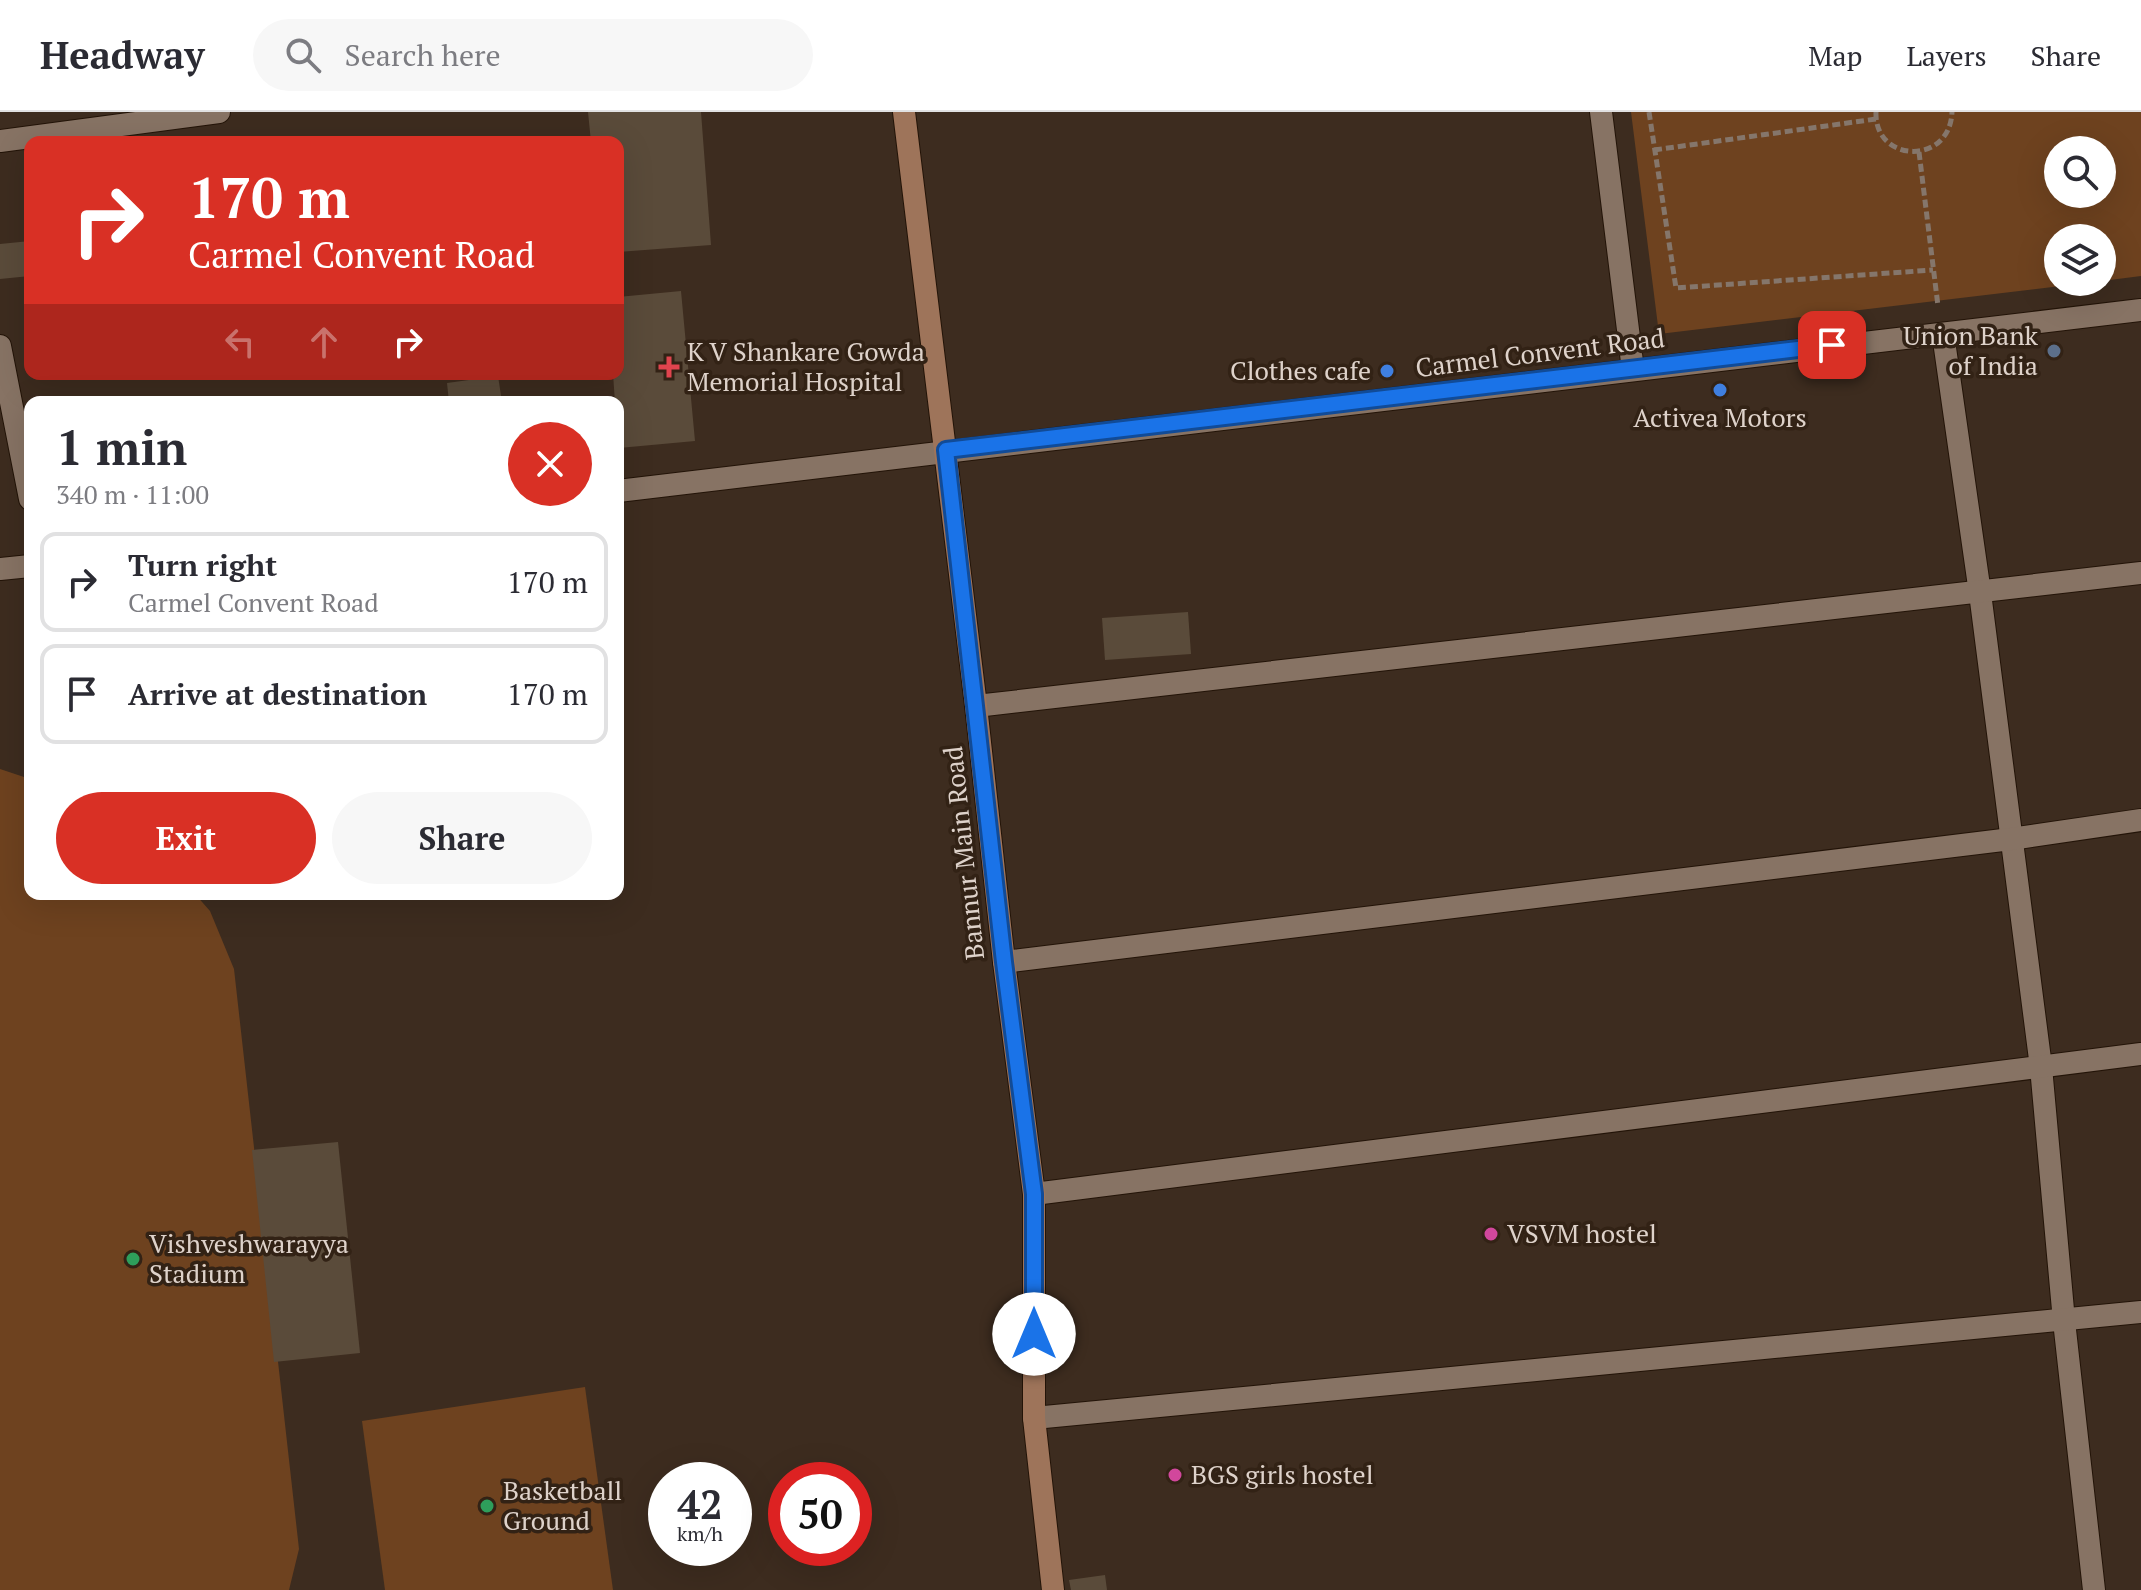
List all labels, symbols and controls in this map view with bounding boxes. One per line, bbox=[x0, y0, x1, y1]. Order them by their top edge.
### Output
search box bbox=[253, 19, 813, 91]
text: Headway bbox=[40, 30, 205, 80]
icon: search bbox=[281, 33, 325, 77]
text: Search here bbox=[345, 35, 501, 75]
text: Map bbox=[1808, 37, 1862, 74]
text: Layers bbox=[1906, 37, 1987, 74]
text: Share bbox=[2031, 37, 2101, 74]
map controls bbox=[2044, 136, 2116, 296]
button: search bbox=[2044, 136, 2116, 208]
text: 170 m bbox=[188, 160, 350, 234]
icon: right bbox=[56, 168, 160, 272]
button: layers bbox=[2044, 224, 2116, 296]
text: Carmel Convent Road bbox=[188, 231, 535, 278]
pin bbox=[1798, 311, 1866, 379]
place label: Union Bank of India bbox=[1903, 318, 2039, 382]
icon: left bbox=[218, 320, 262, 364]
icon: ahead bbox=[302, 320, 346, 364]
icon: right bbox=[386, 320, 430, 364]
street label: Carmel Convent Road bbox=[1413, 320, 1666, 384]
icon: arrive bbox=[1810, 323, 1854, 367]
place label: K V Shankare Gowda Memorial Hospital bbox=[687, 334, 925, 398]
marker: Union Bank of India bbox=[2045, 342, 2063, 360]
place label: Clothes cafe bbox=[1230, 353, 1371, 387]
marker: K V Shankare Gowda Memorial Hospital bbox=[658, 356, 680, 378]
marker: Clothes cafe bbox=[1378, 362, 1396, 380]
marker: Activea Motors bbox=[1711, 381, 1729, 399]
place label: Activea Motors bbox=[1633, 400, 1807, 434]
text: 1 min bbox=[56, 415, 187, 479]
button: close bbox=[508, 422, 592, 506]
text: 340 m · 11:00 bbox=[56, 477, 209, 511]
text: Turn right bbox=[128, 545, 277, 585]
icon: right bbox=[60, 560, 104, 604]
text: 170 m bbox=[507, 562, 588, 602]
text: Carmel Convent Road bbox=[128, 585, 379, 619]
icon: arrive bbox=[60, 672, 104, 716]
text: Arrive at destination bbox=[128, 674, 427, 714]
text: 170 m bbox=[507, 674, 588, 714]
street label: Bannur Main Road bbox=[935, 745, 991, 962]
button: Exit bbox=[56, 792, 316, 884]
button: Share bbox=[332, 792, 592, 884]
place label: VSVM hostel bbox=[1507, 1216, 1657, 1250]
marker: VSVM hostel bbox=[1482, 1225, 1500, 1243]
place label: Vishveshwarayya Stadium bbox=[149, 1226, 349, 1290]
marker: Vishveshwarayya Stadium bbox=[124, 1250, 142, 1268]
position arrow bbox=[992, 1292, 1076, 1376]
place label: BGS girls hostel bbox=[1191, 1457, 1373, 1491]
speed limit sign: 50 bbox=[768, 1462, 872, 1566]
marker: BGS girls hostel bbox=[1166, 1466, 1184, 1484]
place label: Basketball Ground bbox=[503, 1473, 622, 1537]
text: 42 bbox=[677, 1477, 723, 1530]
marker: Basketball Ground bbox=[478, 1497, 496, 1515]
text: km/h bbox=[677, 1520, 723, 1547]

